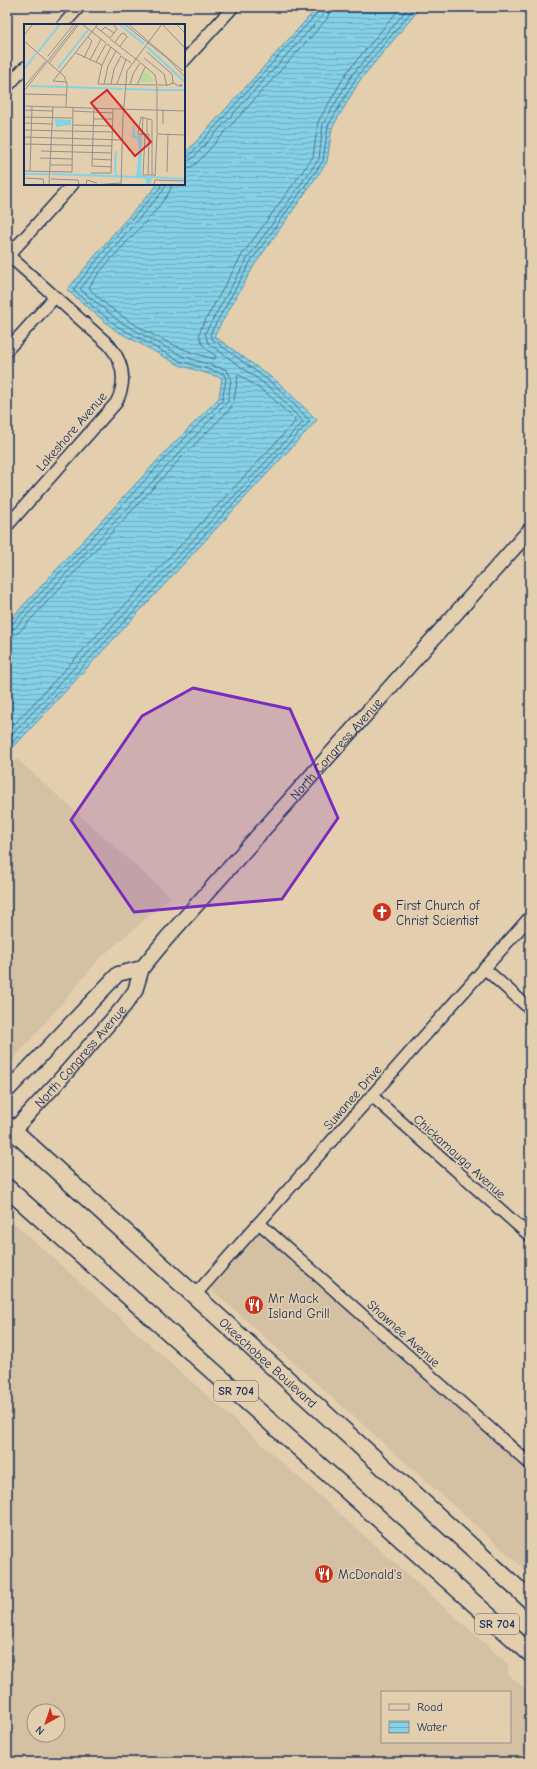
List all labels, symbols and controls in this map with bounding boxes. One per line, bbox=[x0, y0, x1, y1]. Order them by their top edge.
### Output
inset map bbox=[24, 24, 185, 185]
street label: Lakeshore Avenue bbox=[33, 388, 110, 474]
street label: North Congress Avenue bbox=[287, 695, 385, 803]
place label: First Church of Christ Scientist bbox=[396, 898, 481, 928]
church icon: First Church of Christ Scientist bbox=[371, 901, 393, 923]
street label: North Congress Avenue bbox=[31, 1002, 130, 1110]
street label: Suwanee Drive bbox=[320, 1062, 385, 1133]
street label: Chickamauga Avenue bbox=[411, 1111, 509, 1202]
place label: Mr Mack Island Grill bbox=[268, 1291, 330, 1321]
restaurant icon: Mr Mack Island Grill bbox=[243, 1294, 265, 1316]
street label: Shawnee Avenue bbox=[364, 1297, 444, 1370]
street label: Okeechobee Boulevard bbox=[216, 1315, 320, 1411]
road number: SR 704 bbox=[214, 1381, 258, 1401]
restaurant icon: McDonald's bbox=[313, 1563, 335, 1585]
place label: McDonald's bbox=[338, 1567, 402, 1582]
road number: SR 704 bbox=[475, 1614, 519, 1634]
legend bbox=[381, 1691, 511, 1743]
text: Road bbox=[417, 1700, 443, 1714]
north arrow bbox=[26, 1703, 66, 1743]
text: Water bbox=[417, 1720, 447, 1734]
text: N bbox=[33, 1723, 47, 1738]

